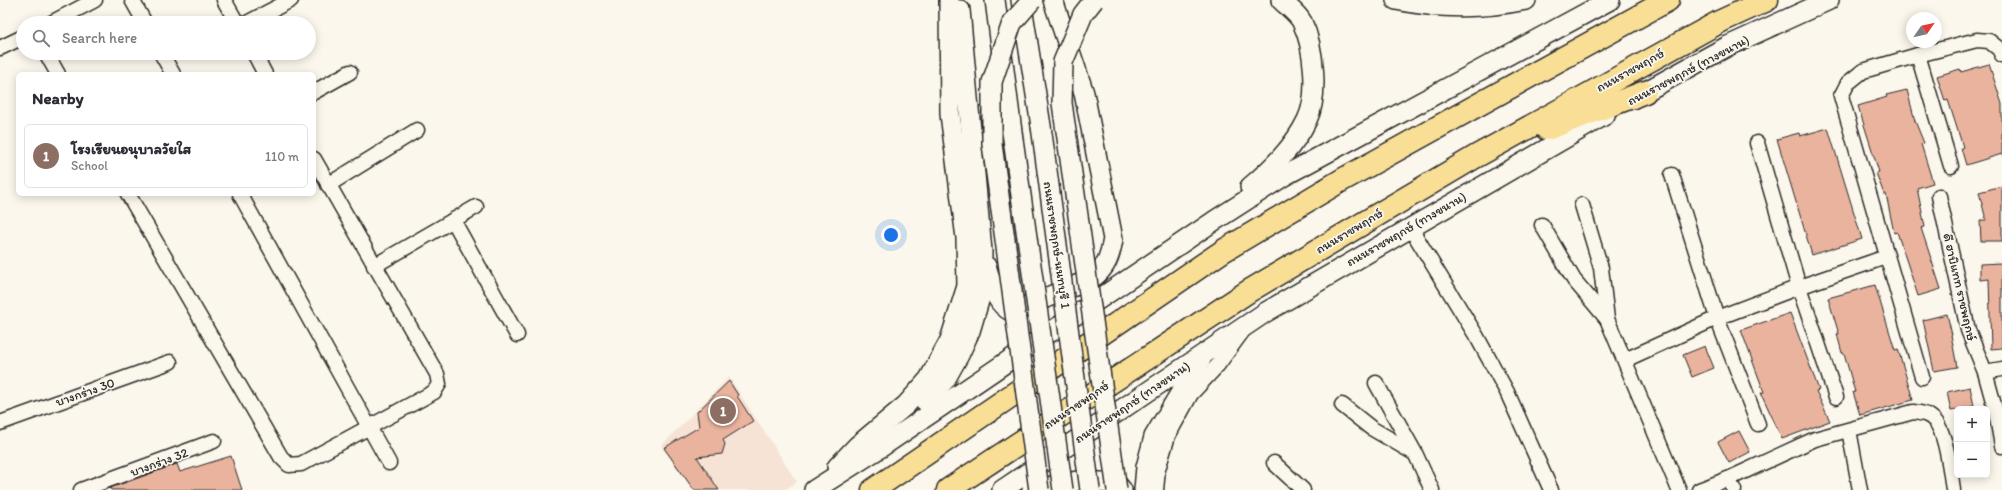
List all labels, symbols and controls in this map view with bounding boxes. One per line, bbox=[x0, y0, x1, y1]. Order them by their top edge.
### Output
north arrow bbox=[1906, 12, 1942, 48]
search box bbox=[16, 16, 316, 60]
icon: search bbox=[30, 27, 52, 49]
text: Search here bbox=[62, 29, 137, 47]
street label: ถนนราชพฤกษ์ (ทางขนาน) bbox=[1625, 32, 1751, 108]
street label: ถนนราชพฤกษ์ bbox=[1593, 45, 1667, 95]
text: Nearby bbox=[32, 88, 84, 108]
text: โรงเรียนอนุบาลวัยใส bbox=[71, 140, 191, 158]
text: 1 bbox=[43, 149, 49, 164]
text: 110 m bbox=[265, 149, 299, 164]
text: School bbox=[71, 158, 108, 173]
street label: ถนนราชพฤกษ์-นนทบุรี 1 bbox=[1039, 180, 1073, 310]
street label: ถนนราชพฤกษ์ (ทางขนาน) bbox=[1343, 188, 1469, 270]
street label: ถนนราชพฤกษ์ bbox=[1313, 205, 1385, 257]
your location bbox=[881, 225, 901, 245]
street label: ดี ฮาบิแทท ราชพฤกษ์ bbox=[1940, 232, 1980, 343]
street label: ถนนราชพฤกษ์ (ทางขนาน) bbox=[1071, 358, 1193, 446]
street label: บางกร่าง 30 bbox=[53, 375, 117, 409]
street label: ถนนราชพฤกษ์ bbox=[1040, 377, 1112, 433]
pin: 1 bbox=[710, 396, 736, 426]
map controls bbox=[1954, 406, 1990, 478]
button: + bbox=[1954, 406, 1990, 442]
button: − bbox=[1954, 442, 1990, 478]
street label: บางกร่าง 32 bbox=[128, 445, 190, 479]

